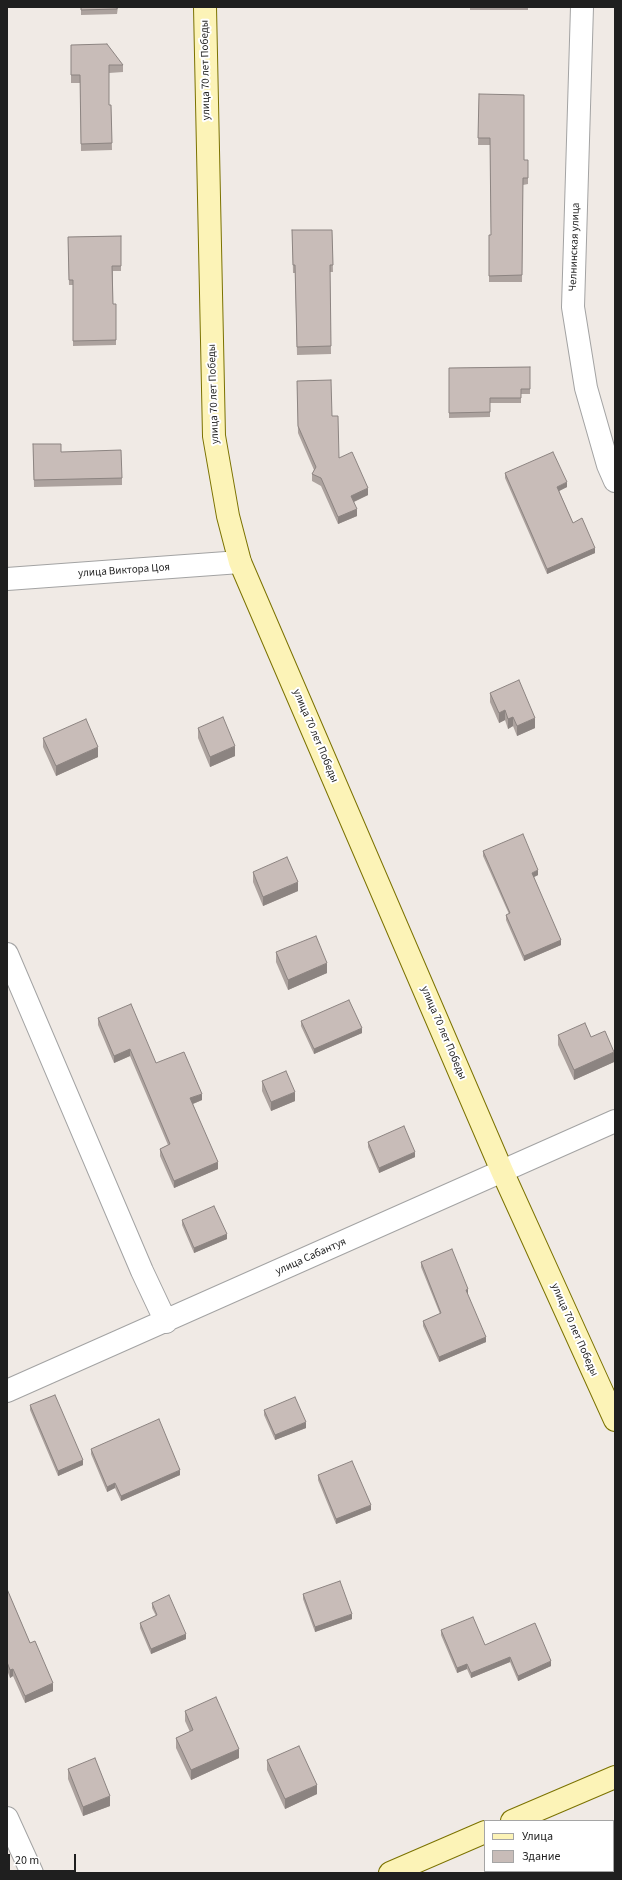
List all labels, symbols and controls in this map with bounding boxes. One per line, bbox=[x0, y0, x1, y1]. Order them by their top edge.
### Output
street label: улица 70 лет Победы bbox=[199, 20, 213, 120]
street label: Челнинская улица bbox=[567, 202, 583, 292]
street label: улица 70 лет Победы bbox=[206, 344, 222, 444]
street label: улица Виктора Цоя bbox=[78, 561, 170, 581]
street label: улица 70 лет Победы bbox=[289, 687, 341, 785]
street label: улица 70 лет Победы bbox=[417, 984, 469, 1082]
street label: улица Сабантуя bbox=[274, 1235, 348, 1279]
street label: улица 70 лет Победы bbox=[548, 1281, 600, 1379]
legend bbox=[484, 1820, 614, 1872]
text: Улица bbox=[522, 1828, 553, 1845]
scale bar bbox=[10, 1846, 78, 1872]
text: Здание bbox=[522, 1848, 561, 1865]
text: 20 m bbox=[15, 1852, 39, 1869]

